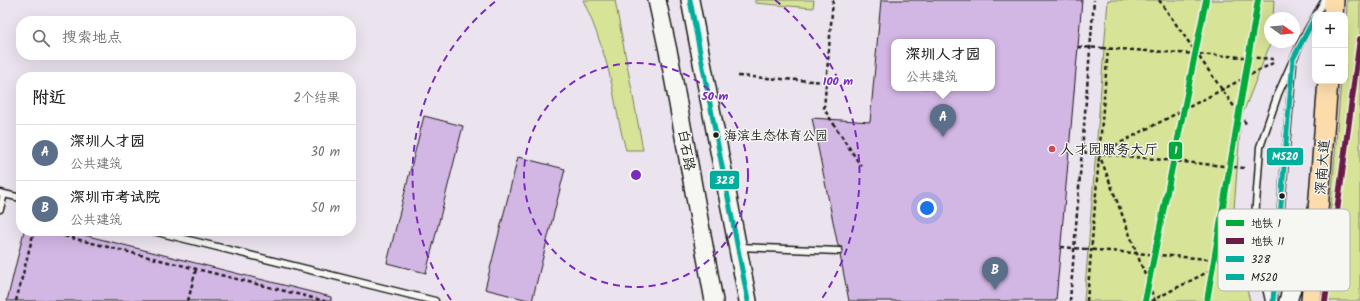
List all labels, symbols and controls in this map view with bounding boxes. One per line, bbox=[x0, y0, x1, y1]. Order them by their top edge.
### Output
north arrow bbox=[1264, 12, 1300, 48]
map controls bbox=[1312, 12, 1348, 84]
button: + bbox=[1312, 12, 1348, 48]
search box bbox=[16, 16, 356, 60]
text: 搜索地点 bbox=[62, 26, 122, 50]
icon: search bbox=[30, 27, 52, 49]
popup bbox=[891, 39, 995, 91]
text: 深圳人才园 bbox=[905, 43, 981, 67]
button: − bbox=[1312, 48, 1348, 84]
text: 公共建筑 bbox=[905, 67, 958, 88]
text: 100 m bbox=[823, 72, 853, 91]
text: 附近 bbox=[32, 85, 66, 112]
text: 50 m bbox=[701, 87, 729, 106]
text: 2个结果 bbox=[293, 88, 340, 109]
pin: A bbox=[930, 104, 956, 137]
place label: 海滨生态体育公园 bbox=[724, 126, 828, 147]
street label: 白石路 bbox=[672, 128, 700, 173]
text: 深圳人才园 bbox=[70, 130, 145, 154]
marker: 海滨生态体育公园 bbox=[711, 130, 721, 140]
street label: 深南大道 bbox=[1310, 138, 1336, 196]
place label: 人才园服务大厅 bbox=[1060, 139, 1158, 161]
line badge: 1 bbox=[1168, 141, 1183, 160]
text: A bbox=[41, 142, 49, 163]
text: 30 m bbox=[311, 142, 340, 163]
text: 1 bbox=[1174, 142, 1178, 160]
marker: 人才园服务大厅 bbox=[1047, 144, 1057, 154]
line badge: M520 bbox=[1266, 147, 1304, 166]
text: M520 bbox=[1272, 148, 1298, 166]
text: 公共建筑 bbox=[70, 154, 122, 175]
centre of rings bbox=[629, 168, 643, 182]
line badge: 328 bbox=[709, 170, 740, 190]
text: 328 bbox=[715, 172, 735, 190]
text: 深圳市考试院 bbox=[70, 186, 160, 210]
unlabelled marker bbox=[1277, 191, 1287, 201]
text: B bbox=[41, 198, 49, 219]
text: 50 m bbox=[311, 198, 340, 219]
your location bbox=[917, 198, 937, 218]
legend bbox=[1218, 209, 1350, 291]
text: 公共建筑 bbox=[70, 210, 122, 231]
text: 地铁 1 bbox=[1251, 215, 1281, 233]
text: 地铁 11 bbox=[1251, 233, 1284, 251]
text: 328 bbox=[1251, 251, 1271, 269]
pin: B bbox=[982, 257, 1008, 290]
text: M520 bbox=[1251, 269, 1278, 287]

